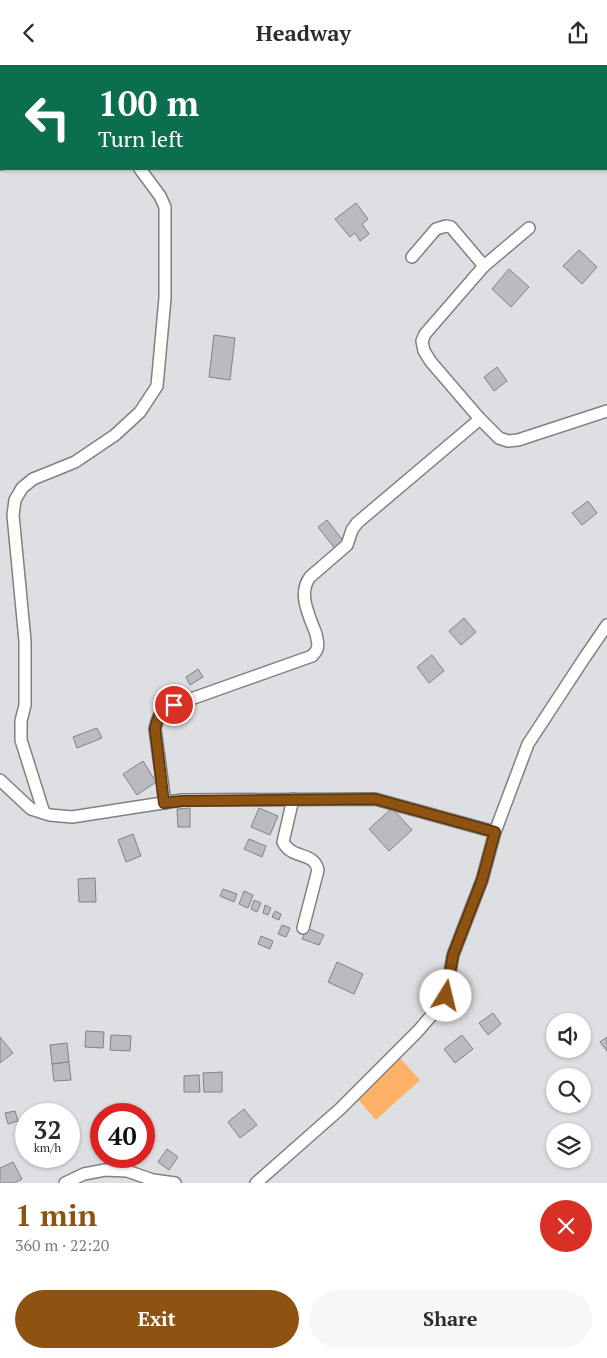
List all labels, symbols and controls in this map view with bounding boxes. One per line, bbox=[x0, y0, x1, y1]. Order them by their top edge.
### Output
text: Headway bbox=[256, 18, 351, 47]
icon: back bbox=[15, 19, 43, 47]
icon: share bbox=[564, 19, 592, 47]
text: 100 m bbox=[98, 80, 199, 126]
icon: left bbox=[15, 85, 80, 150]
text: Turn left bbox=[98, 124, 184, 153]
pin bbox=[153, 684, 195, 726]
icon: arrive bbox=[160, 691, 188, 719]
position arrow bbox=[419, 969, 471, 1021]
map controls bbox=[546, 1013, 591, 1168]
button: sound bbox=[546, 1013, 591, 1058]
button: search bbox=[546, 1068, 591, 1113]
speed limit sign: 40 bbox=[90, 1103, 155, 1168]
text: 32 bbox=[33, 1113, 62, 1146]
button: layers bbox=[546, 1123, 591, 1168]
text: km/h bbox=[34, 1140, 61, 1155]
text: 1 min bbox=[15, 1195, 97, 1235]
button: close bbox=[540, 1200, 592, 1252]
text: 360 m · 22:20 bbox=[15, 1234, 109, 1256]
button: Exit bbox=[15, 1290, 299, 1348]
button: Share bbox=[309, 1290, 592, 1348]

